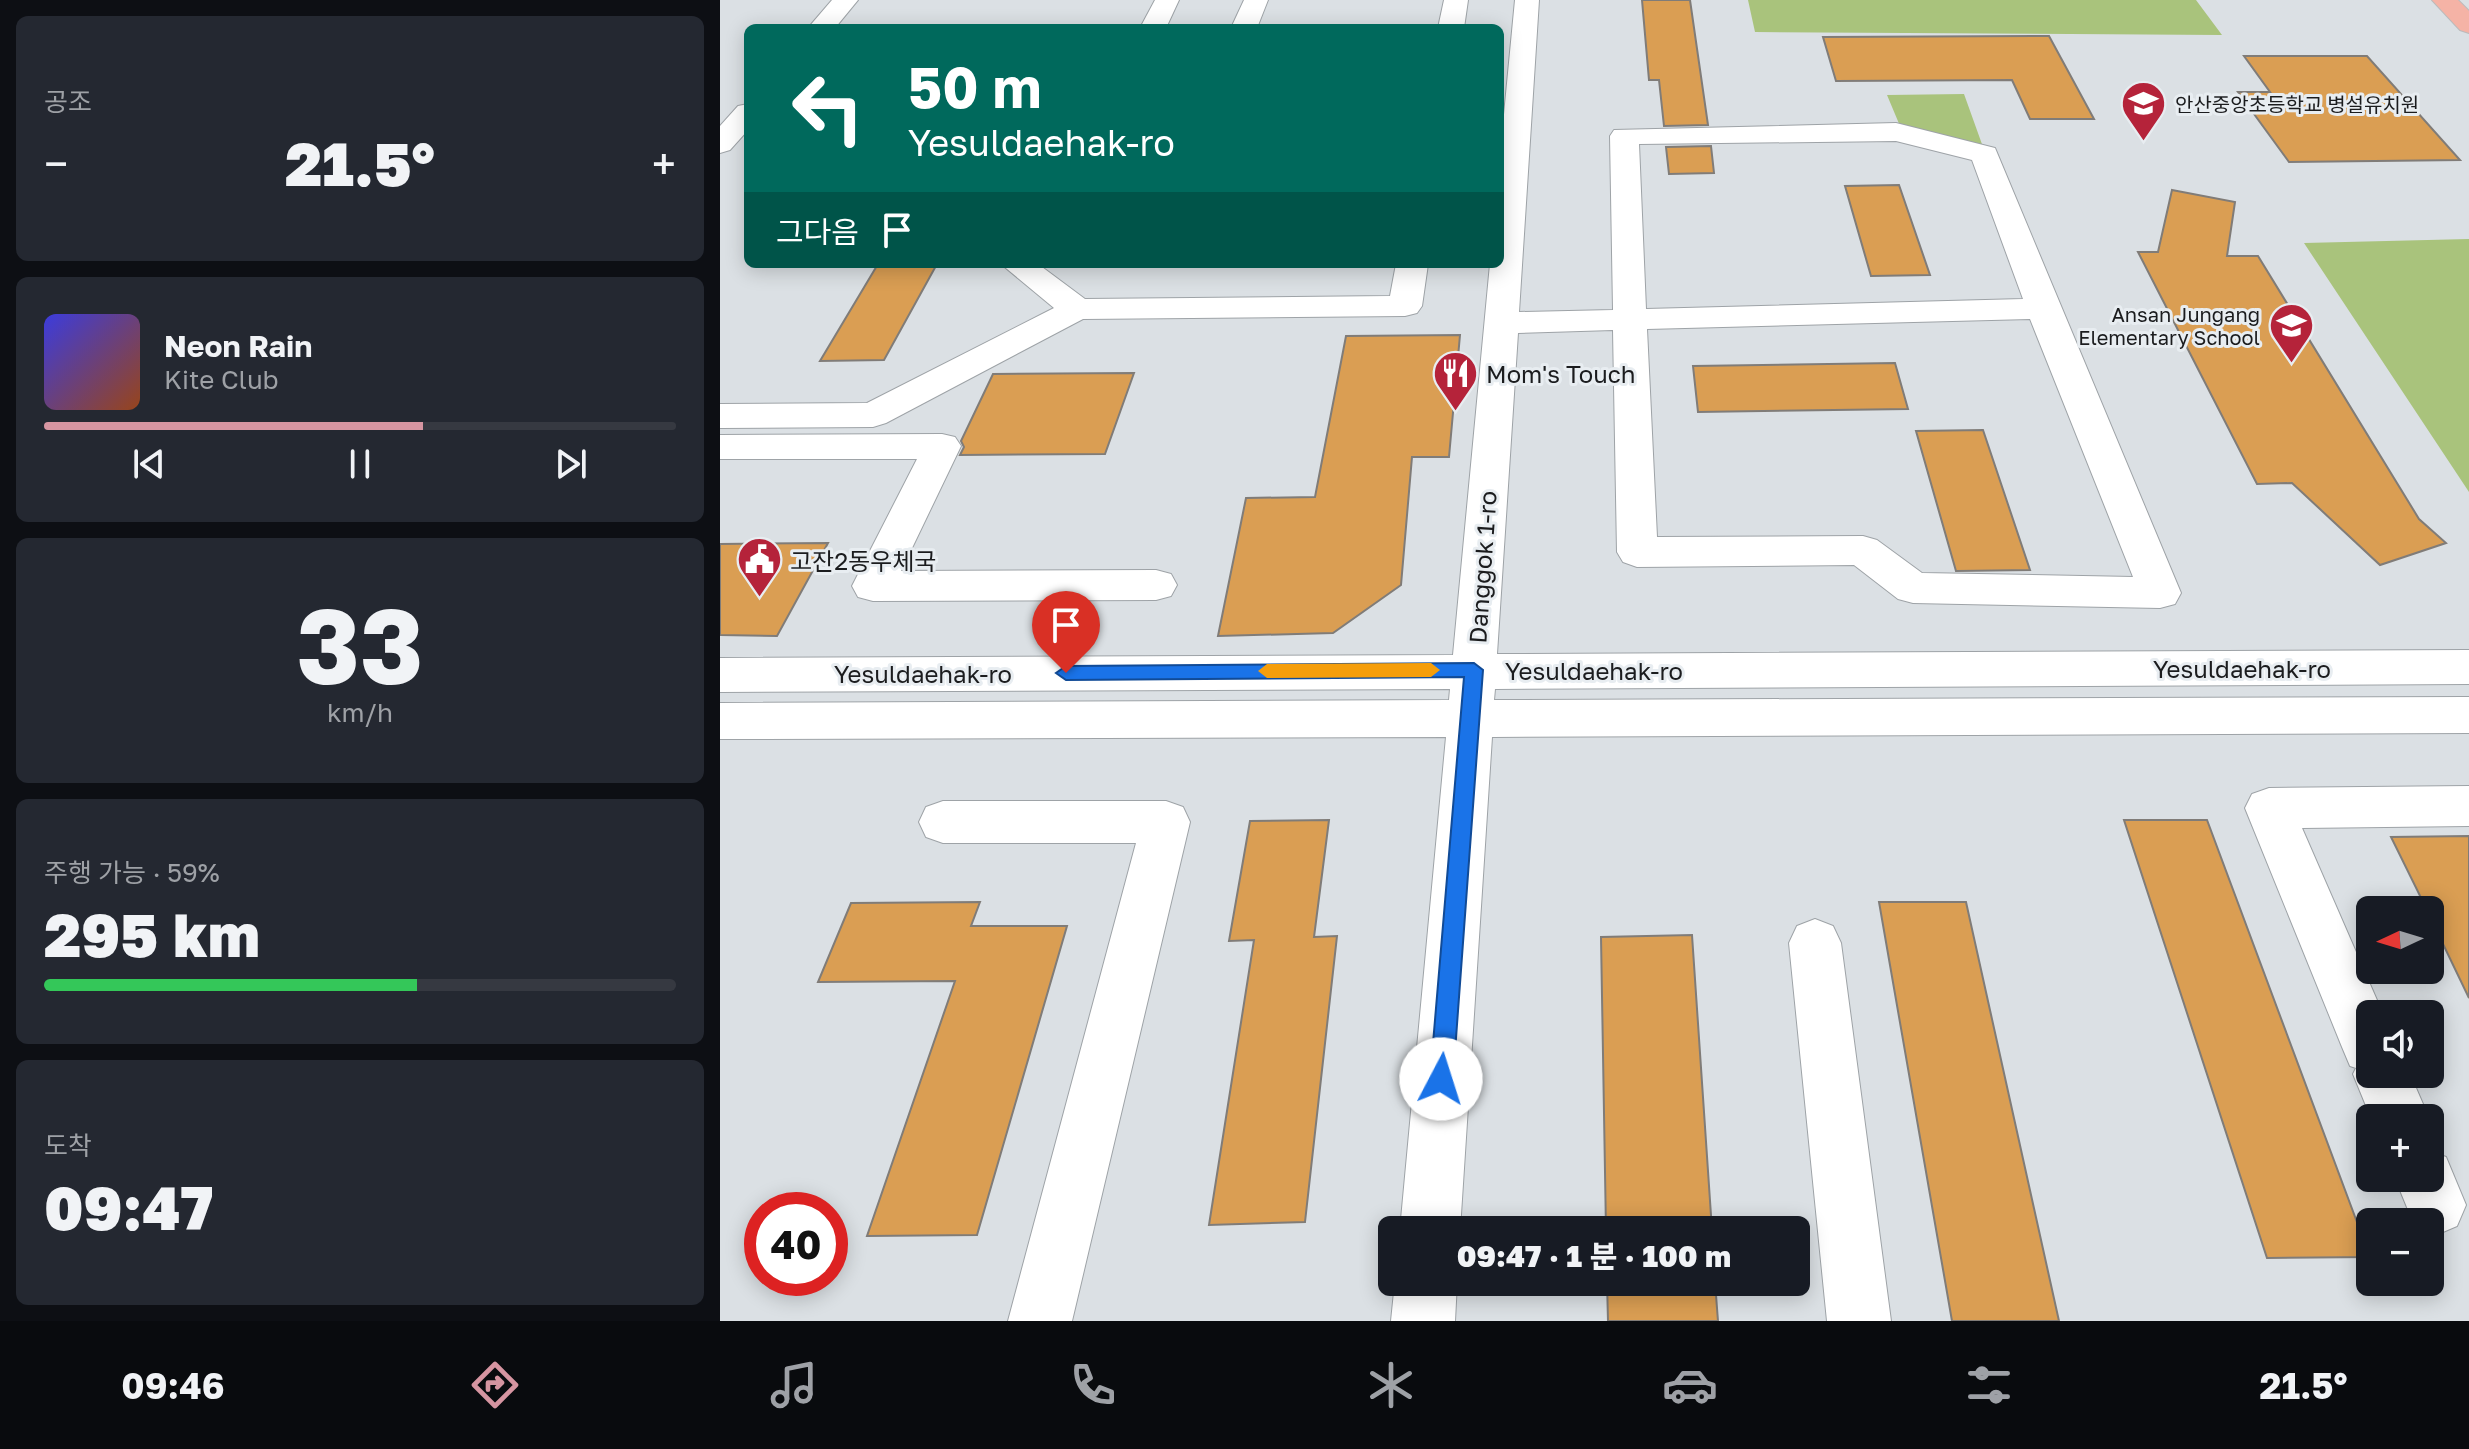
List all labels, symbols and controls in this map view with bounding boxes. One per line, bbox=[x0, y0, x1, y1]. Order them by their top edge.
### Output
text: 50 m bbox=[908, 53, 1042, 120]
icon: left bbox=[776, 56, 880, 160]
school or university icon: 안산중앙초등학교 병설유치원 bbox=[2120, 80, 2168, 143]
text: 공조 bbox=[44, 86, 92, 117]
place label: 안산중앙초등학교 병설유치원 bbox=[2175, 92, 2419, 116]
text: Yesuldaehak-ro bbox=[908, 121, 1175, 164]
text: 21.5° bbox=[285, 127, 435, 199]
text: − bbox=[44, 137, 68, 190]
text: + bbox=[652, 137, 676, 190]
icon: arrive bbox=[875, 208, 919, 252]
text: 그다음 bbox=[776, 214, 859, 250]
place label: Ansan Jungang Elementary School bbox=[2078, 302, 2260, 349]
school or university icon: Ansan Jungang Elementary School bbox=[2267, 302, 2315, 365]
text: Neon Rain bbox=[164, 328, 312, 364]
restaurant icon: Mom's Touch bbox=[1431, 349, 1479, 412]
place label: Mom's Touch bbox=[1486, 359, 1636, 388]
text: Kite Club bbox=[164, 364, 279, 395]
icon: previous bbox=[127, 442, 171, 486]
icon: pause bbox=[338, 442, 382, 486]
icon: next bbox=[549, 442, 593, 486]
street label: Danggok 1-ro bbox=[1462, 490, 1502, 644]
public building icon: 고잔2동우체국 bbox=[735, 536, 783, 599]
place label: 고잔2동우체국 bbox=[790, 546, 936, 575]
text: 33 bbox=[297, 582, 423, 707]
pin bbox=[1032, 591, 1100, 673]
icon: arrive bbox=[1044, 603, 1088, 647]
street label: Yesuldaehak-ro bbox=[2153, 654, 2331, 683]
street label: Yesuldaehak-ro bbox=[1505, 656, 1683, 685]
street label: Yesuldaehak-ro bbox=[834, 659, 1012, 688]
text: km/h bbox=[327, 697, 393, 728]
text: 주행 가능 · 59% bbox=[44, 857, 220, 888]
north arrow bbox=[2356, 896, 2444, 984]
map controls bbox=[2356, 896, 2444, 1296]
text: 295 km bbox=[44, 898, 260, 970]
button: sound bbox=[2356, 1000, 2444, 1088]
position arrow bbox=[1399, 1037, 1483, 1121]
button: + bbox=[2356, 1104, 2444, 1192]
text: 도착 bbox=[44, 1130, 92, 1161]
text: 09:47 bbox=[44, 1171, 213, 1243]
speed limit sign: 40 bbox=[744, 1192, 848, 1296]
button: − bbox=[2356, 1208, 2444, 1296]
text: 09:47 · 1 분 · 100 m bbox=[1457, 1238, 1731, 1274]
icon: directions bbox=[467, 1357, 523, 1413]
icon: music bbox=[766, 1357, 822, 1413]
icon: phone bbox=[1065, 1357, 1121, 1413]
icon: climate bbox=[1363, 1357, 1419, 1413]
icon: car bbox=[1662, 1357, 1718, 1413]
icon: filters bbox=[1961, 1357, 2017, 1413]
text: 09:46 bbox=[121, 1364, 225, 1407]
text: 21.5° bbox=[2260, 1364, 2348, 1407]

